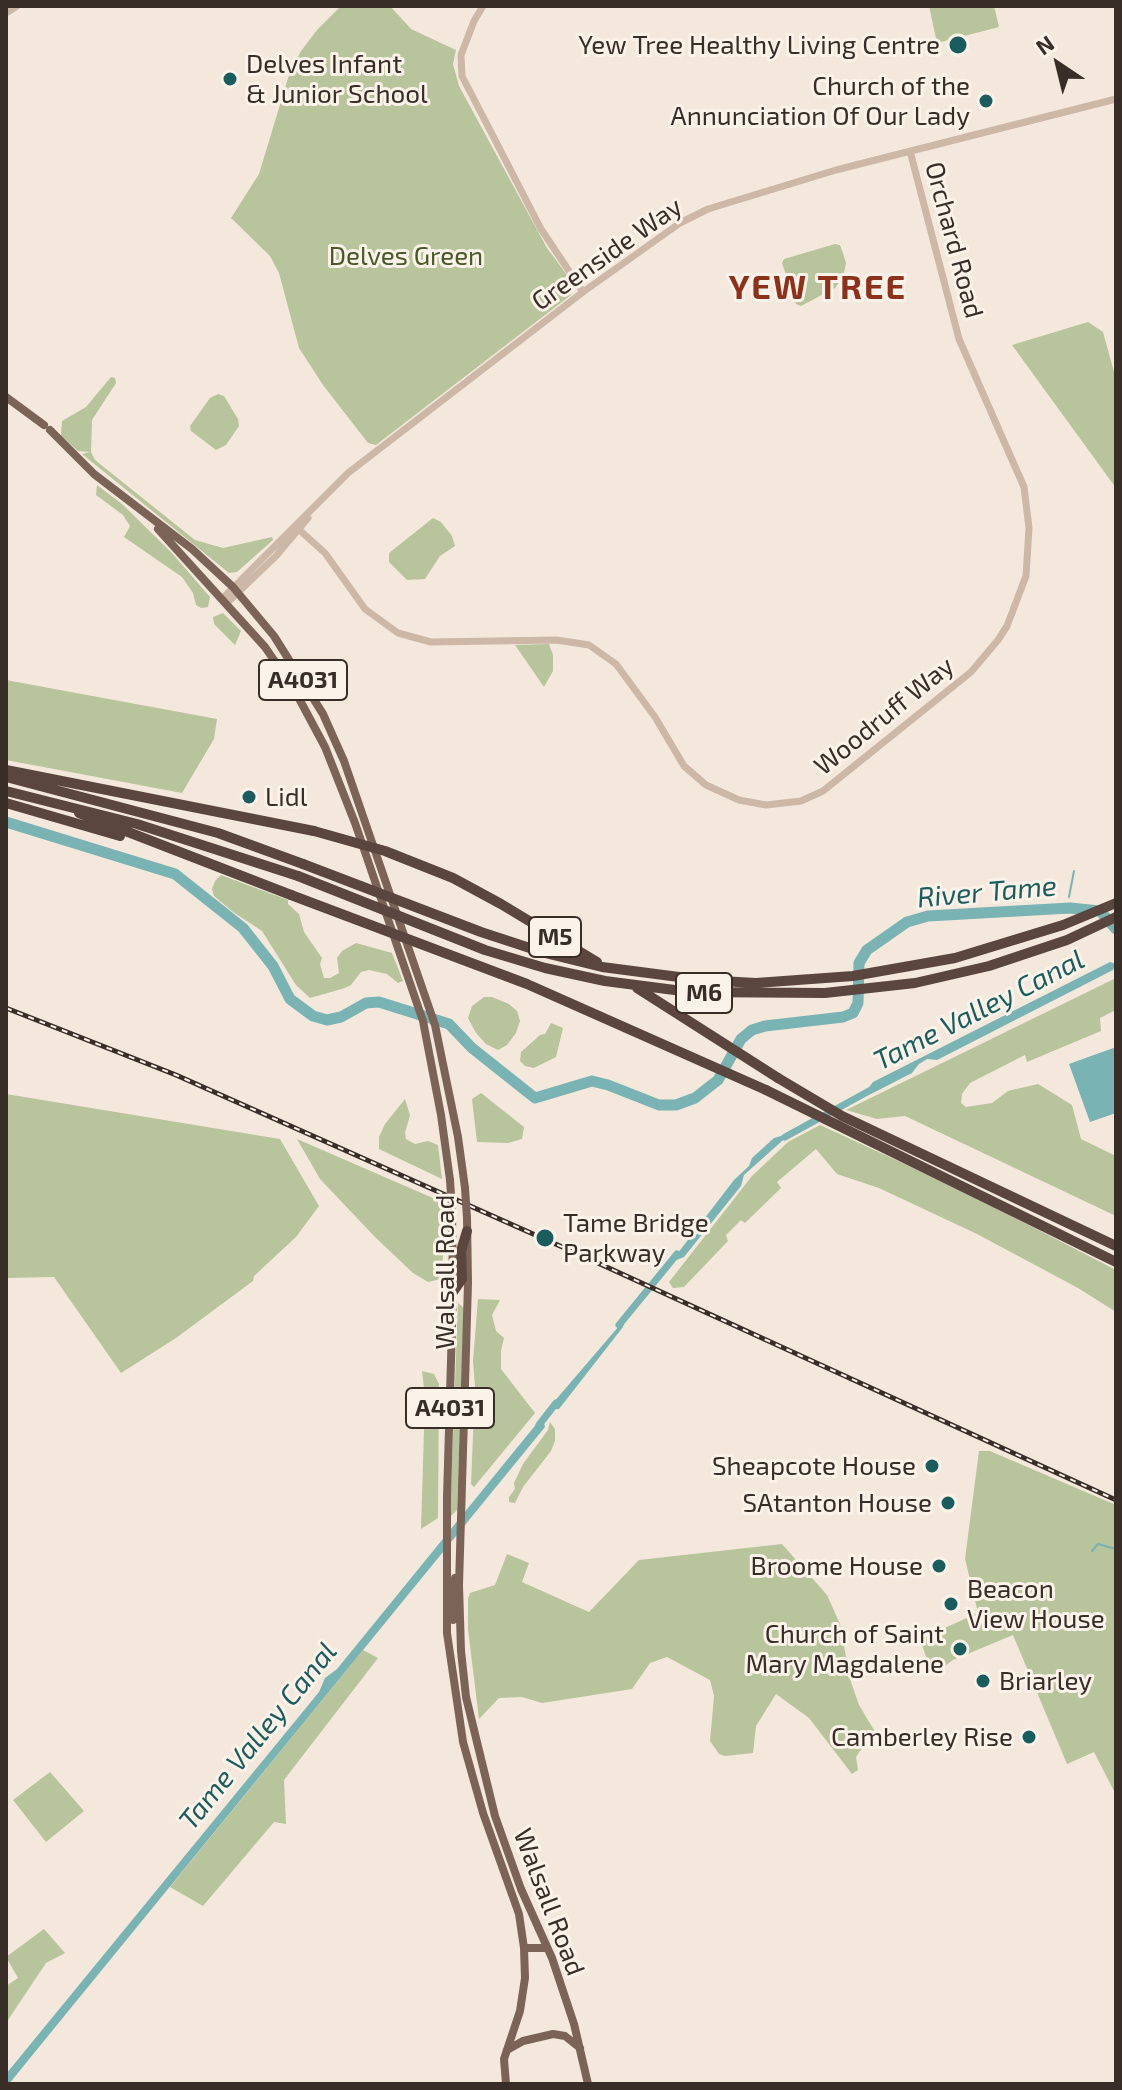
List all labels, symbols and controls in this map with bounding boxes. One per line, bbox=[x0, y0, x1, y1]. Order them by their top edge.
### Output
north arrow bbox=[1018, 24, 1098, 104]
place label: Yew Tree Healthy Living Centre bbox=[578, 29, 940, 61]
text: N bbox=[1030, 29, 1058, 60]
marker: Yew Tree Healthy Living Centre bbox=[947, 34, 969, 56]
place label: Delves Infant & Junior School bbox=[246, 48, 428, 110]
marker: Delves Infant & Junior School bbox=[221, 70, 239, 88]
place label: Church of the Annunciation Of Our Lady bbox=[670, 70, 970, 132]
marker: Church of the Annunciation Of Our Lady bbox=[977, 92, 995, 110]
street label: Orchard Road bbox=[918, 159, 990, 321]
street label: Greenside Way bbox=[526, 191, 688, 317]
park label: Delves Green bbox=[329, 240, 483, 272]
district label: YEW TREE bbox=[729, 268, 907, 308]
street label: Woodruff Way bbox=[808, 650, 960, 782]
road number: A4031 bbox=[259, 660, 347, 700]
place label: Lidl bbox=[265, 781, 307, 813]
marker: Lidl bbox=[240, 788, 258, 806]
water label: River Tame bbox=[916, 869, 1058, 915]
road number: M5 bbox=[529, 917, 581, 957]
water label: Tame Valley Canal bbox=[868, 942, 1090, 1078]
road number: M6 bbox=[676, 973, 732, 1013]
street label: Walsall Road bbox=[429, 1195, 461, 1349]
place label: Tame Bridge Parkway bbox=[563, 1207, 709, 1268]
marker: Tame Bridge Parkway bbox=[534, 1227, 556, 1249]
road number: A4031 bbox=[406, 1388, 494, 1428]
place label: Sheapcote House bbox=[712, 1450, 916, 1482]
marker: Sheapcote House bbox=[923, 1457, 941, 1475]
place label: SAtanton House bbox=[743, 1487, 932, 1519]
marker: SAtanton House bbox=[939, 1494, 957, 1512]
place label: Broome House bbox=[751, 1550, 923, 1582]
marker: Broome House bbox=[930, 1557, 948, 1575]
place label: Beacon View House bbox=[967, 1573, 1105, 1634]
marker: Beacon View House bbox=[942, 1595, 960, 1613]
place label: Church of Saint Mary Magdalene bbox=[746, 1618, 944, 1680]
water label: Tame Valley Canal bbox=[172, 1635, 344, 1837]
marker: Church of Saint Mary Magdalene bbox=[951, 1640, 969, 1658]
place label: Briarley bbox=[999, 1665, 1092, 1697]
marker: Briarley bbox=[974, 1672, 992, 1690]
place label: Camberley Rise bbox=[831, 1721, 1013, 1753]
marker: Camberley Rise bbox=[1020, 1728, 1038, 1746]
street label: Walsall Road bbox=[507, 1824, 591, 1980]

